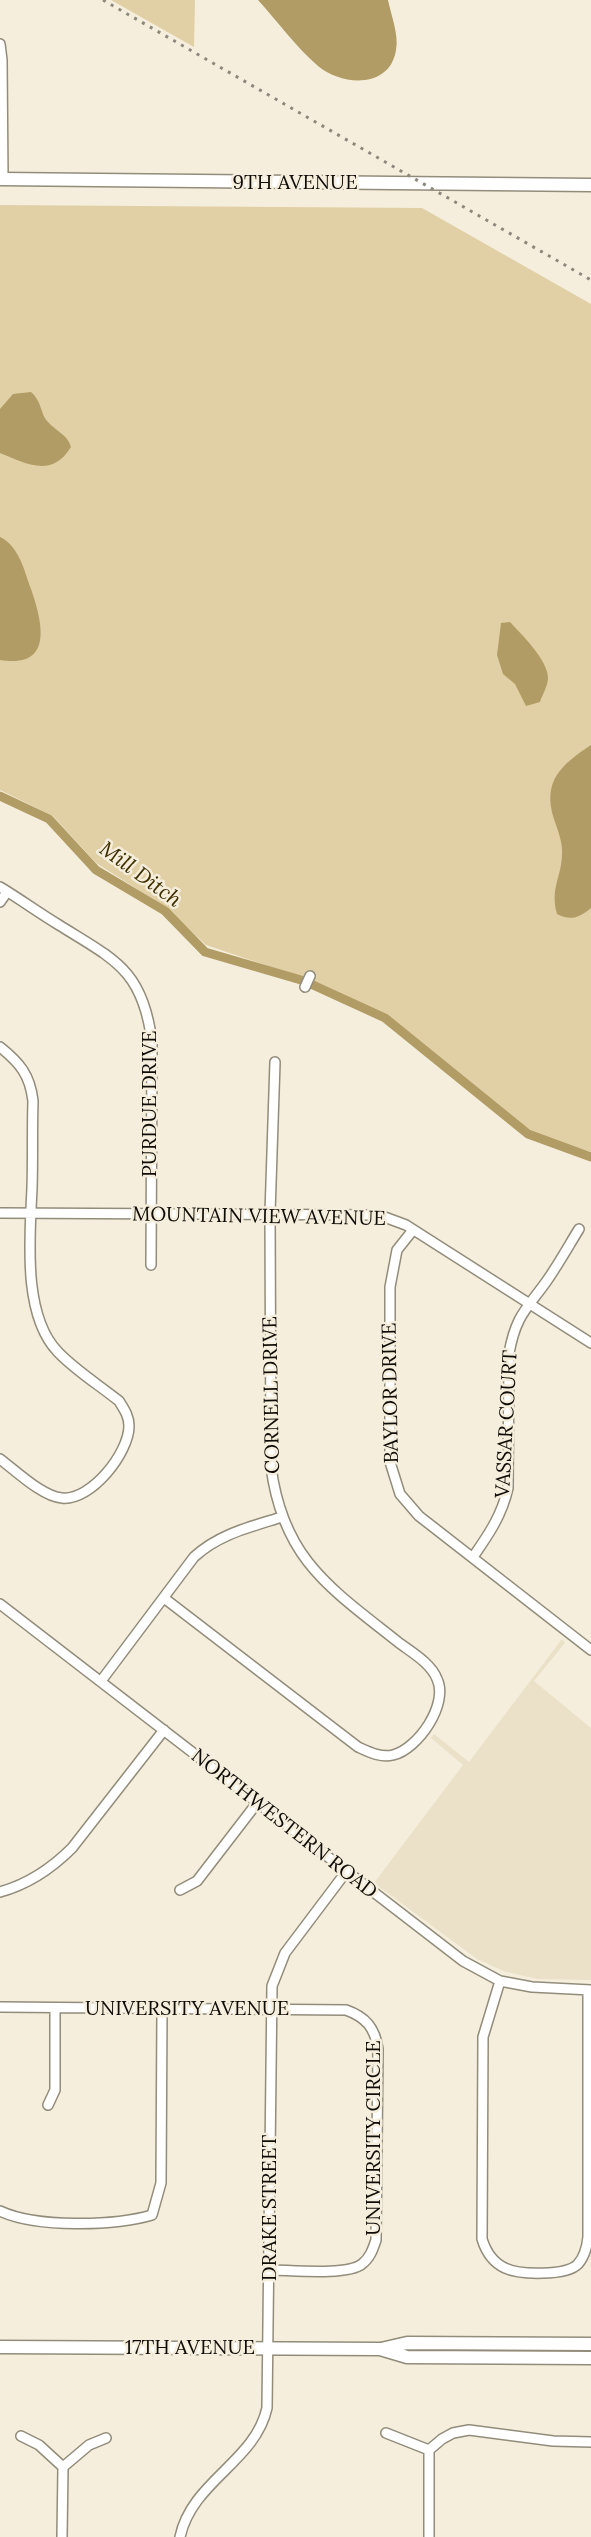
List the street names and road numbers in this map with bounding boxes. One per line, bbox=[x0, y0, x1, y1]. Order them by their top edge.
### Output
street label: 9TH AVENUE bbox=[232, 171, 358, 195]
street label: PURDUE DRIVE bbox=[138, 1031, 162, 1177]
street label: MOUNTAIN VIEW AVENUE bbox=[132, 1203, 386, 1231]
street label: CORNELL DRIVE bbox=[259, 1316, 285, 1474]
street label: BAYLOR DRIVE bbox=[378, 1323, 404, 1463]
street label: VASSAR COURT bbox=[491, 1350, 523, 1498]
street label: NORTHWESTERN ROAD bbox=[186, 1744, 382, 1904]
street label: UNIVERSITY AVENUE bbox=[85, 1997, 289, 2021]
street label: UNIVERSITY CIRCLE bbox=[362, 2040, 386, 2236]
street label: DRAKE STREET bbox=[258, 2135, 282, 2281]
street label: 17TH AVENUE bbox=[125, 2336, 255, 2360]

